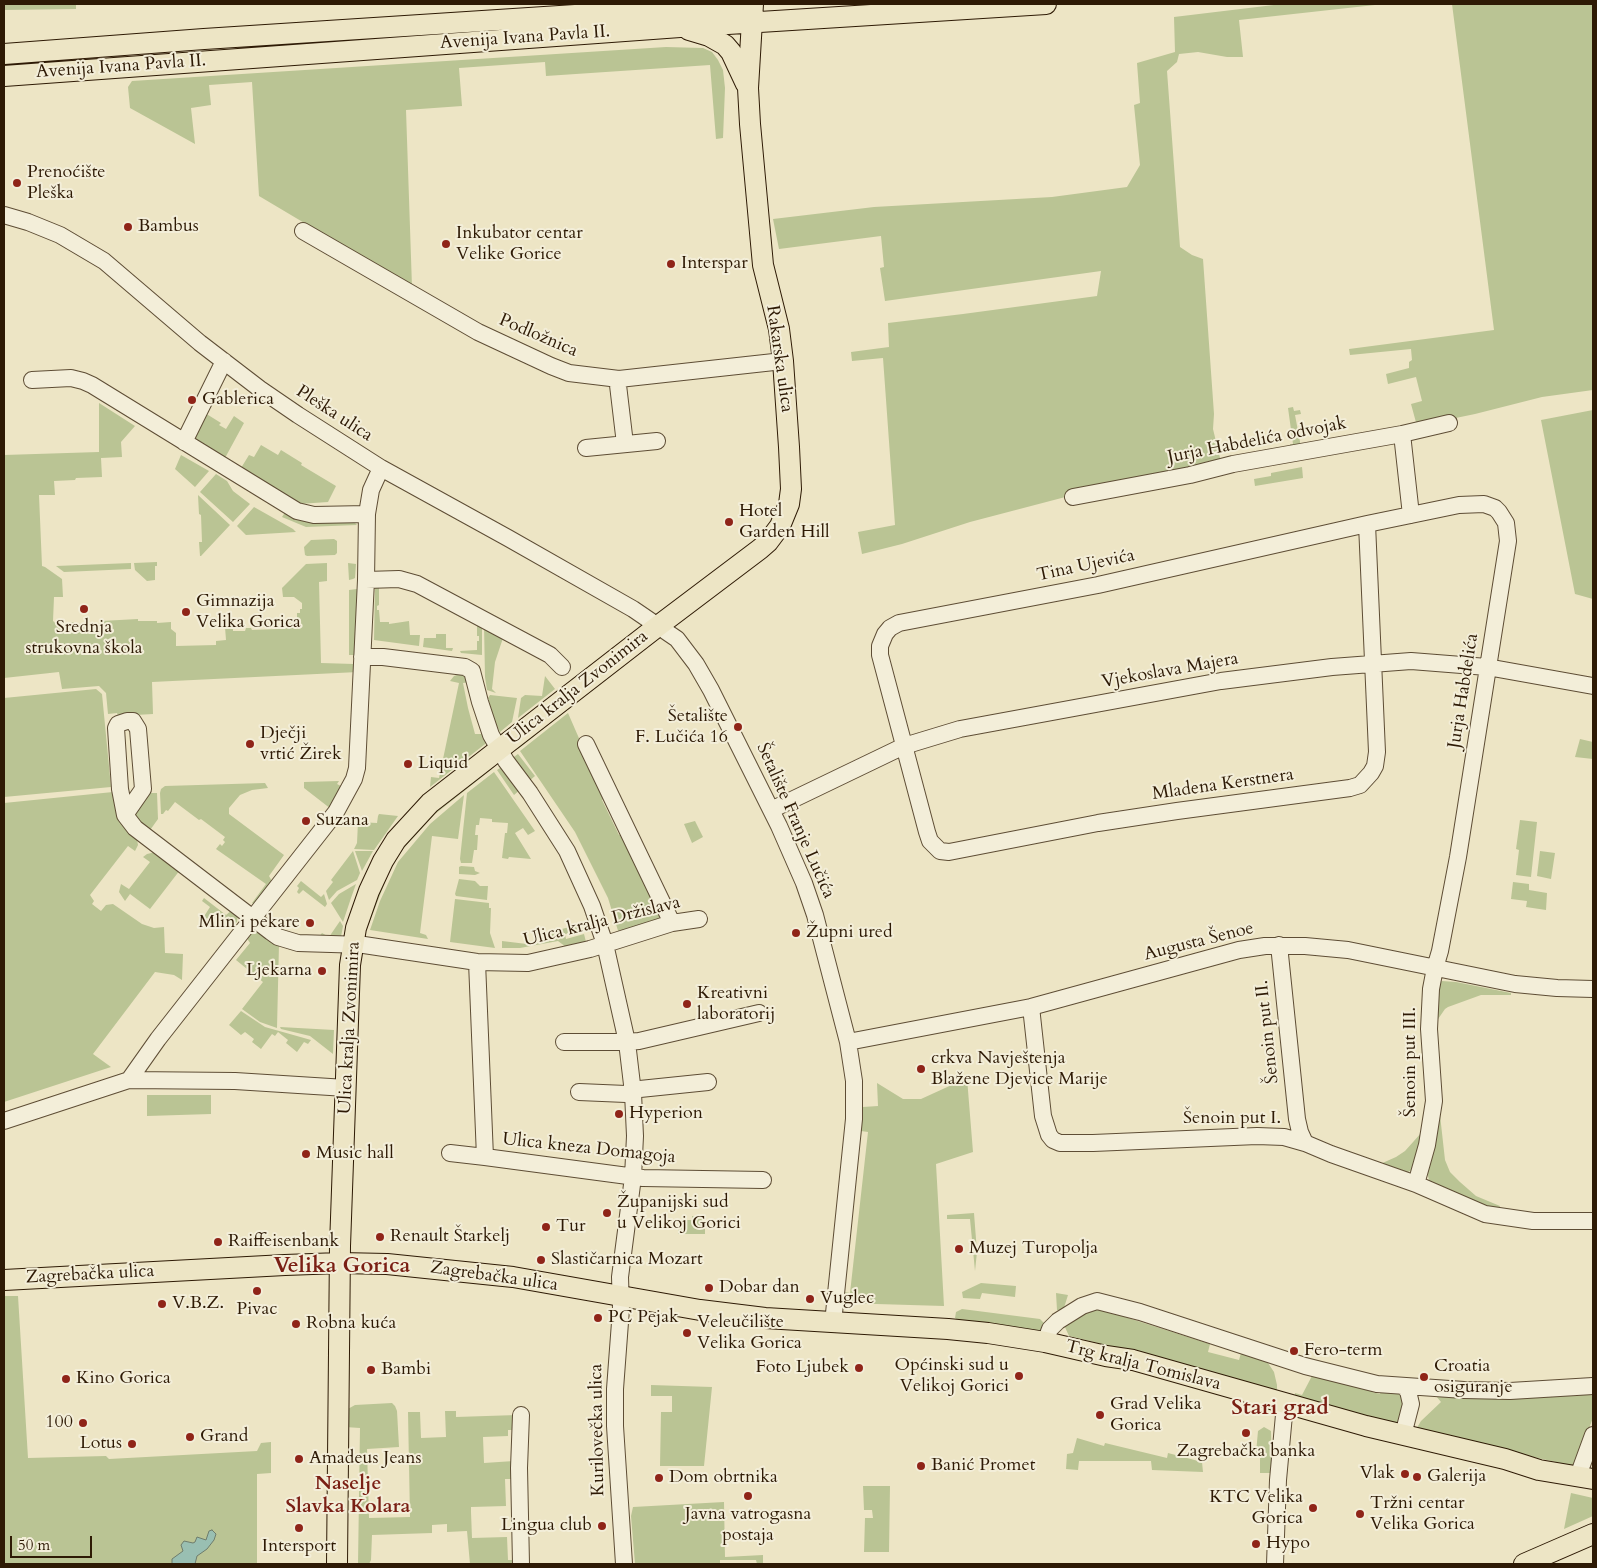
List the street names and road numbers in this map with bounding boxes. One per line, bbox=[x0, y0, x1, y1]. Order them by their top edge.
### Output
street label: Avenija Ivana Pavla II. bbox=[439, 21, 611, 55]
street label: Avenija Ivana Pavla II. bbox=[35, 50, 207, 84]
street label: Rakarska ulica bbox=[761, 304, 797, 414]
street label: Podložnica bbox=[495, 310, 581, 362]
street label: Pleška ulica bbox=[292, 381, 376, 447]
street label: Jurja Habdelića odvojak bbox=[1166, 413, 1348, 469]
street label: Tina Ujevića bbox=[1035, 545, 1137, 587]
street label: Ulica kralja Zvonimira bbox=[503, 626, 653, 750]
street label: Jurja Habdelića bbox=[1444, 632, 1484, 750]
street label: Vjekoslava Majera bbox=[1100, 648, 1240, 694]
street label: Šetalište Franje Lučića bbox=[751, 740, 839, 902]
street label: Mladena Kerstnera bbox=[1151, 764, 1295, 806]
street label: Ulica kralja Držislava bbox=[521, 892, 683, 952]
street label: Augusta Šenoe bbox=[1142, 918, 1256, 966]
street label: Ulica kralja Zvonimira bbox=[335, 941, 365, 1115]
street label: Šenoin put II. bbox=[1252, 979, 1284, 1085]
street label: Šenoin put III. bbox=[1400, 1007, 1422, 1117]
street label: Šenoin put I. bbox=[1183, 1108, 1281, 1130]
street label: Ulica kneza Domagoja bbox=[501, 1129, 677, 1169]
street label: Zagrebačka ulica bbox=[429, 1257, 559, 1297]
street label: Zagrebačka ulica bbox=[25, 1261, 155, 1289]
street label: Trg kralja Tomislava bbox=[1063, 1336, 1223, 1396]
street label: Kurilovečka ulica bbox=[586, 1364, 610, 1496]

